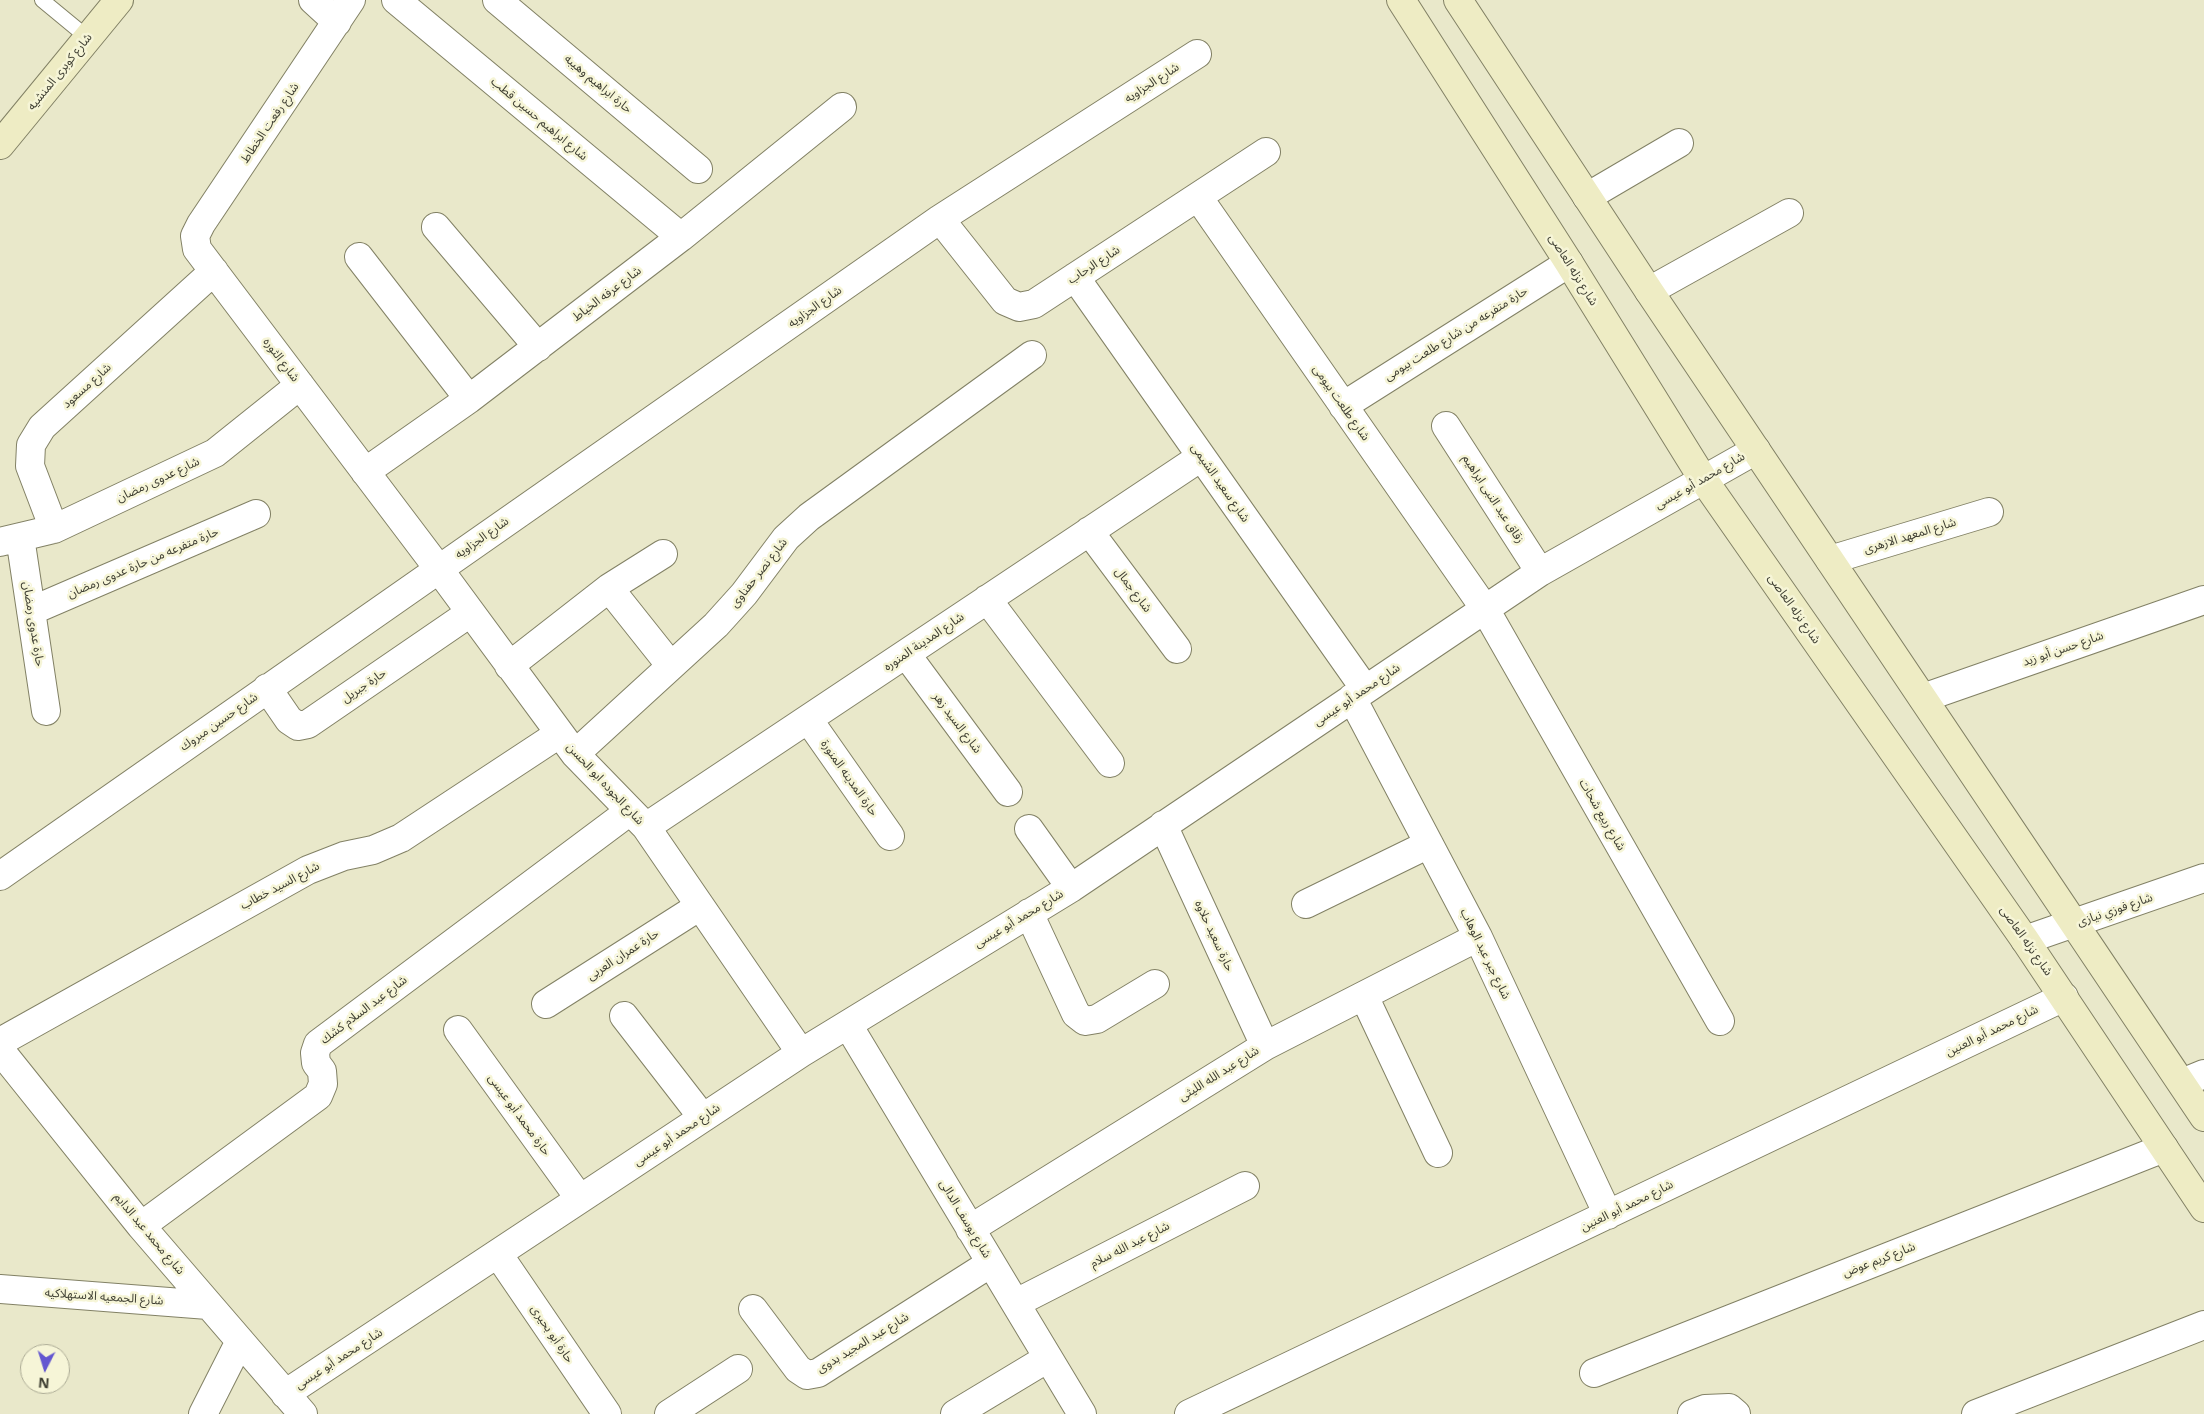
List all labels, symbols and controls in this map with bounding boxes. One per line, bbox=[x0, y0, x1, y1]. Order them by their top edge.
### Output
street label: شارع كوبرى المنشيه bbox=[25, 31, 95, 113]
street label: حارة ابراهيم وهيبه bbox=[561, 52, 635, 116]
street label: شارع الجزاويه bbox=[1122, 60, 1182, 106]
street label: شارع ابراهيم حسين قطب bbox=[488, 74, 590, 164]
street label: شارع رفعت الخطاط bbox=[238, 80, 302, 166]
street label: شارع نزله العاصى bbox=[1545, 232, 1601, 308]
street label: شارع الرحاب bbox=[1065, 243, 1123, 287]
street label: شارع عرفه الخياط bbox=[570, 263, 644, 325]
street label: شارع الجزاويه bbox=[785, 283, 845, 331]
street label: حارة متفرعه من شارع طلعت بيومى bbox=[1382, 284, 1530, 384]
street label: شارع الثوره bbox=[260, 335, 302, 385]
street label: شارع مسعود bbox=[60, 360, 114, 412]
street label: شارع طلعت بيومى bbox=[1310, 362, 1372, 444]
street label: شارع سعيد الشيمى bbox=[1188, 441, 1252, 525]
street label: شارع محمد أبو عيسى bbox=[1653, 449, 1747, 513]
street label: زقاق عبد النبى ابراهيم bbox=[1459, 452, 1527, 546]
street label: شارع عدوى رمضان bbox=[114, 454, 202, 506]
street label: شارع الجزاويه bbox=[452, 514, 512, 562]
street label: شارع المعهد الازهرى bbox=[1862, 515, 1958, 557]
street label: حارة متفرعه من حارة عدوى رمضان bbox=[65, 525, 221, 601]
street label: شارع نصر حفناوى bbox=[727, 535, 791, 611]
street label: شارع جمال bbox=[1111, 565, 1155, 615]
street label: شارع نزله العاصى bbox=[1765, 571, 1823, 647]
street label: حارة عدوى رمضان bbox=[19, 580, 47, 668]
street label: شارع المدينة المنوره bbox=[881, 610, 967, 674]
street label: شارع حسن أبو زيد bbox=[2021, 628, 2105, 670]
street label: شارع محمد أبو عيسى bbox=[1311, 661, 1403, 729]
street label: حارة جبريل bbox=[339, 666, 389, 706]
street label: شارع حسين مبروك bbox=[177, 690, 261, 754]
street label: شارع السيد زهر bbox=[930, 690, 984, 756]
street label: حارة المدينه المنورة bbox=[817, 737, 881, 819]
street label: شارع الجوده ابو الحسن bbox=[563, 740, 647, 828]
street label: شارع ربيع شحات bbox=[1576, 777, 1628, 853]
street label: شارع السيد خطاب bbox=[238, 859, 322, 913]
street label: شارع محمد أبو عيسى bbox=[972, 887, 1066, 951]
street label: شارع فوزي نيازى bbox=[2075, 890, 2155, 930]
street label: حارة سعيد حلاوه bbox=[1191, 898, 1237, 974]
street label: شارع نزله العاصى bbox=[1997, 903, 2055, 979]
street label: شارع جبر عبد الوهاب bbox=[1457, 906, 1513, 1002]
street label: حارة عمران العربى bbox=[584, 926, 662, 984]
street label: شارع عبد السلام كشك bbox=[318, 973, 410, 1047]
street label: شارع محمد أبو العنين bbox=[1943, 1002, 2041, 1060]
street label: شارع عبد الله الليثى bbox=[1176, 1044, 1262, 1104]
street label: حارة محمد أبو عيسى bbox=[485, 1071, 553, 1159]
street label: شارع محمد أبو عيسى bbox=[631, 1101, 723, 1169]
street label: شارع يوسف الدالى bbox=[936, 1177, 994, 1261]
street label: شارع محمد أبو العنين bbox=[1578, 1177, 1676, 1235]
street label: شارع محمد عبد الدايم bbox=[111, 1190, 187, 1278]
street label: شارع عبد الله سلام bbox=[1088, 1219, 1172, 1271]
street label: شارع كريم عوض bbox=[1841, 1240, 1917, 1280]
street label: شارع الجمعيه الاستهلاكيه bbox=[44, 1286, 164, 1308]
street label: حارة أبو بحيرى bbox=[527, 1302, 577, 1366]
street label: شارع عبد المجيد بدوى bbox=[814, 1310, 912, 1376]
street label: شارع محمد أبو عيسى bbox=[293, 1325, 385, 1393]
north arrow bbox=[20, 1344, 70, 1394]
text: N bbox=[37, 1373, 50, 1393]

